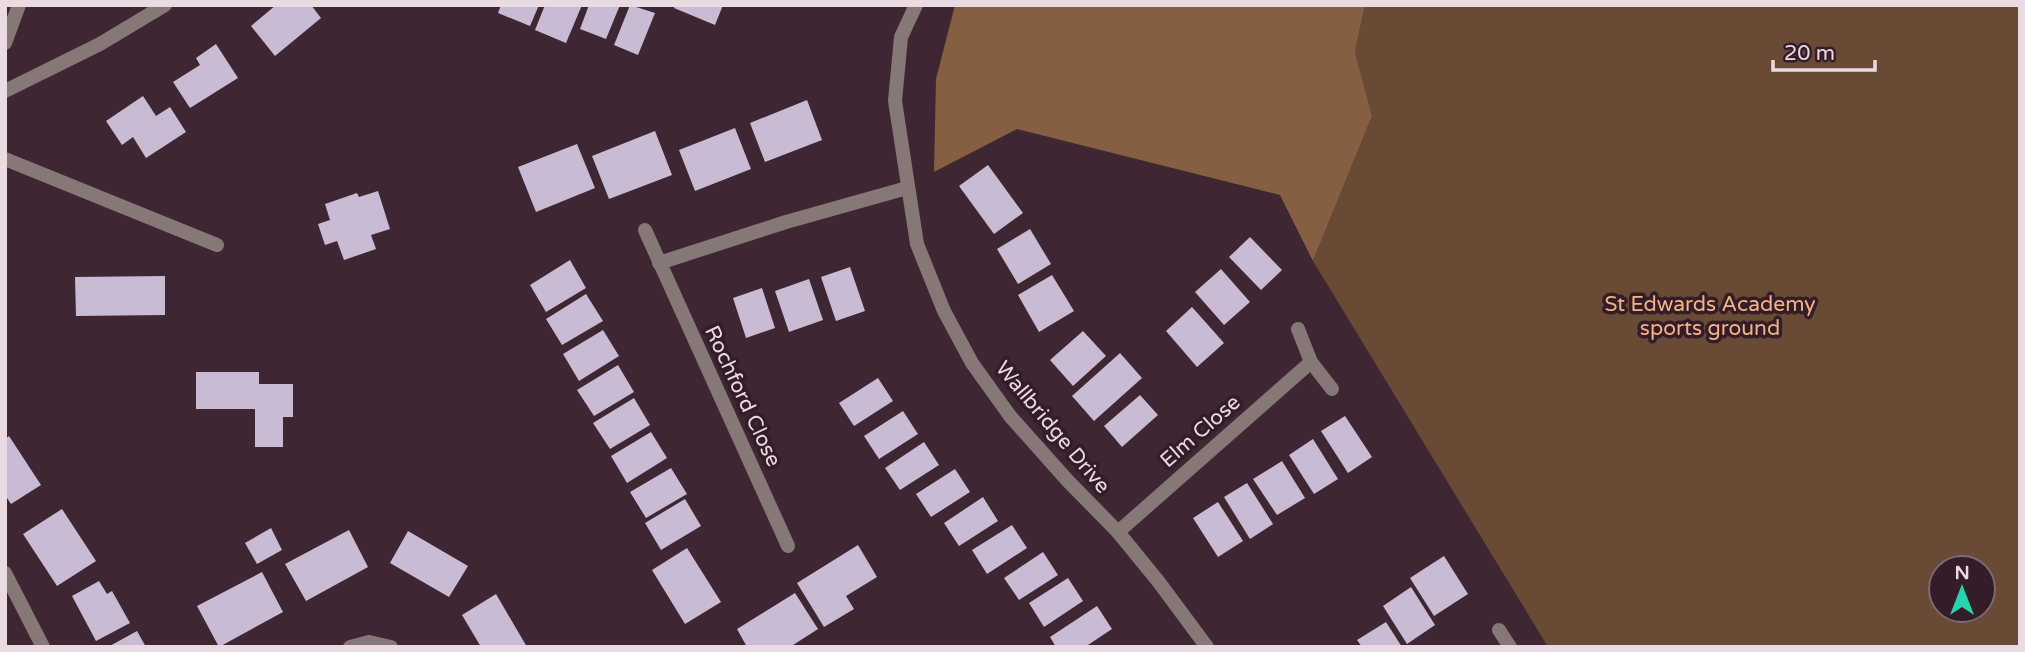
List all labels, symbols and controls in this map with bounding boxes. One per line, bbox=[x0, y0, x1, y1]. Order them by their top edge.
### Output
scale bar bbox=[1773, 28, 1874, 72]
text: 20 m bbox=[1784, 41, 1835, 66]
park label: St Edwards Academy sports ground bbox=[1604, 292, 1816, 341]
street label: Rochford Close bbox=[699, 322, 786, 471]
street label: Wallbridge Drive bbox=[990, 356, 1115, 499]
street label: Elm Close bbox=[1155, 390, 1246, 473]
north arrow bbox=[1927, 554, 1997, 624]
text: N bbox=[1954, 562, 1970, 584]

